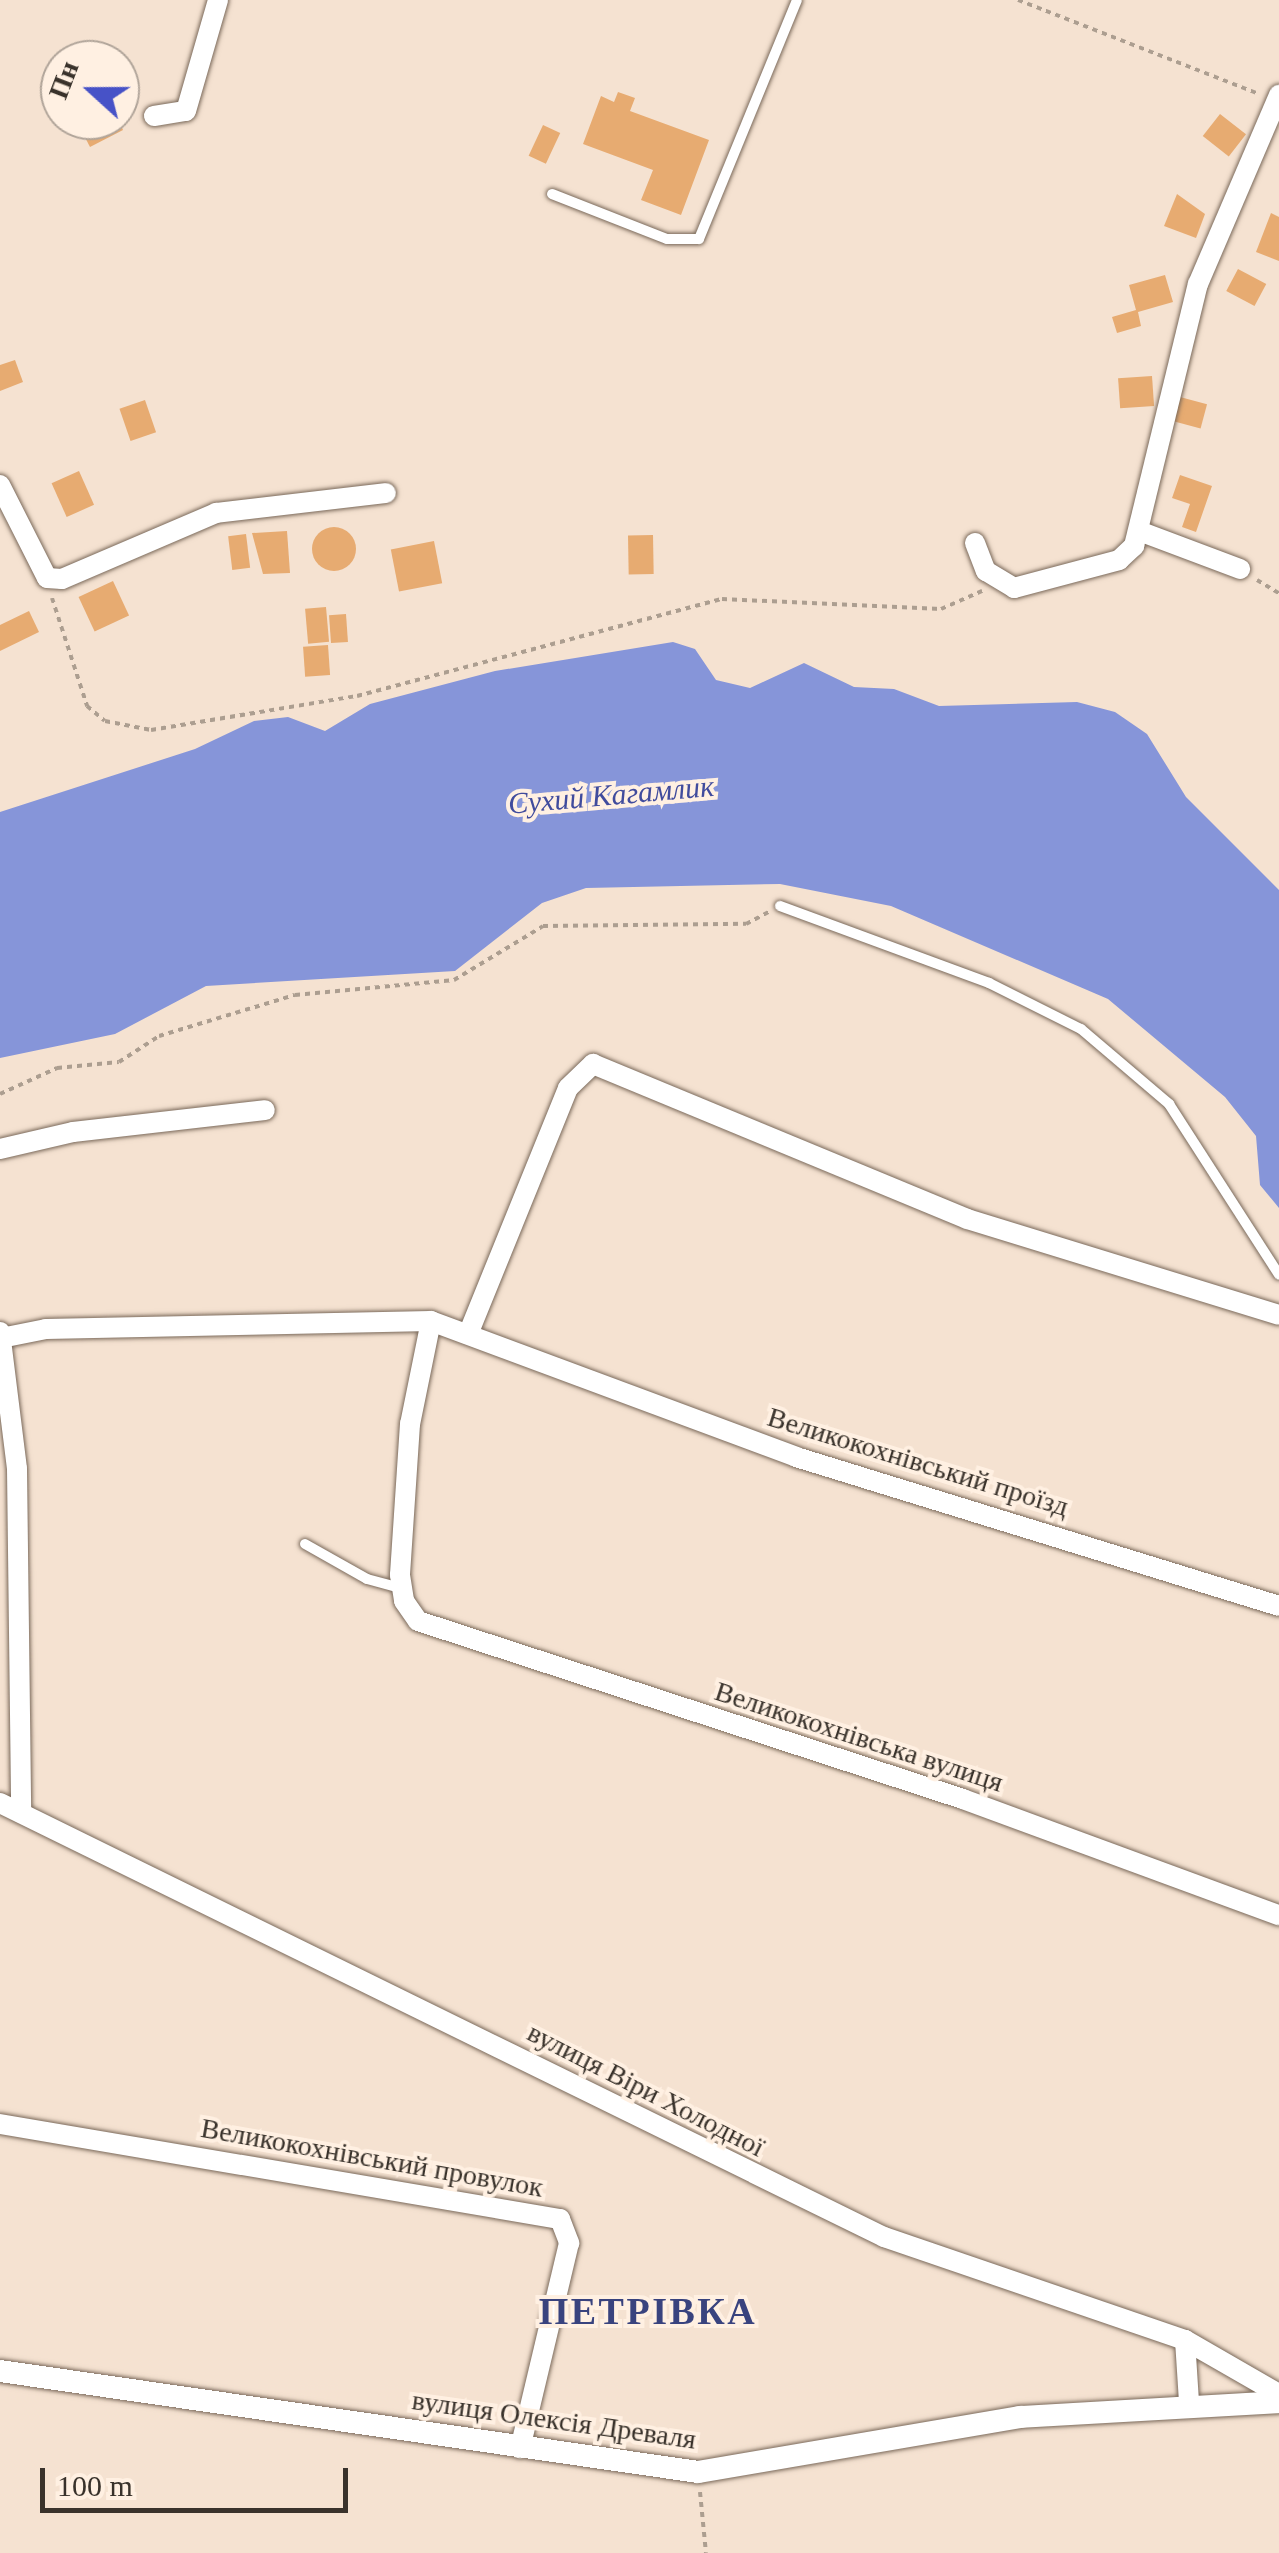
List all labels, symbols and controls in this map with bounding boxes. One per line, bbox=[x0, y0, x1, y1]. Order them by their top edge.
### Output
north arrow bbox=[40, 40, 140, 140]
text: Пн bbox=[42, 57, 85, 103]
water label: Сухий Кагамлик bbox=[507, 768, 715, 822]
street label: Великокохнівський проїзд bbox=[763, 1400, 1073, 1524]
street label: Великокохнівська вулиця bbox=[711, 1674, 1007, 1800]
street label: вулиця Віри Холодної bbox=[522, 2016, 770, 2164]
street label: Великокохнівський провулок bbox=[198, 2111, 546, 2205]
district label: ПЕТРІВКА bbox=[539, 2289, 757, 2335]
street label: вулиця Олексія Древаля bbox=[410, 2383, 698, 2457]
scale bar bbox=[45, 2448, 352, 2510]
text: 100 m bbox=[57, 2469, 133, 2502]

